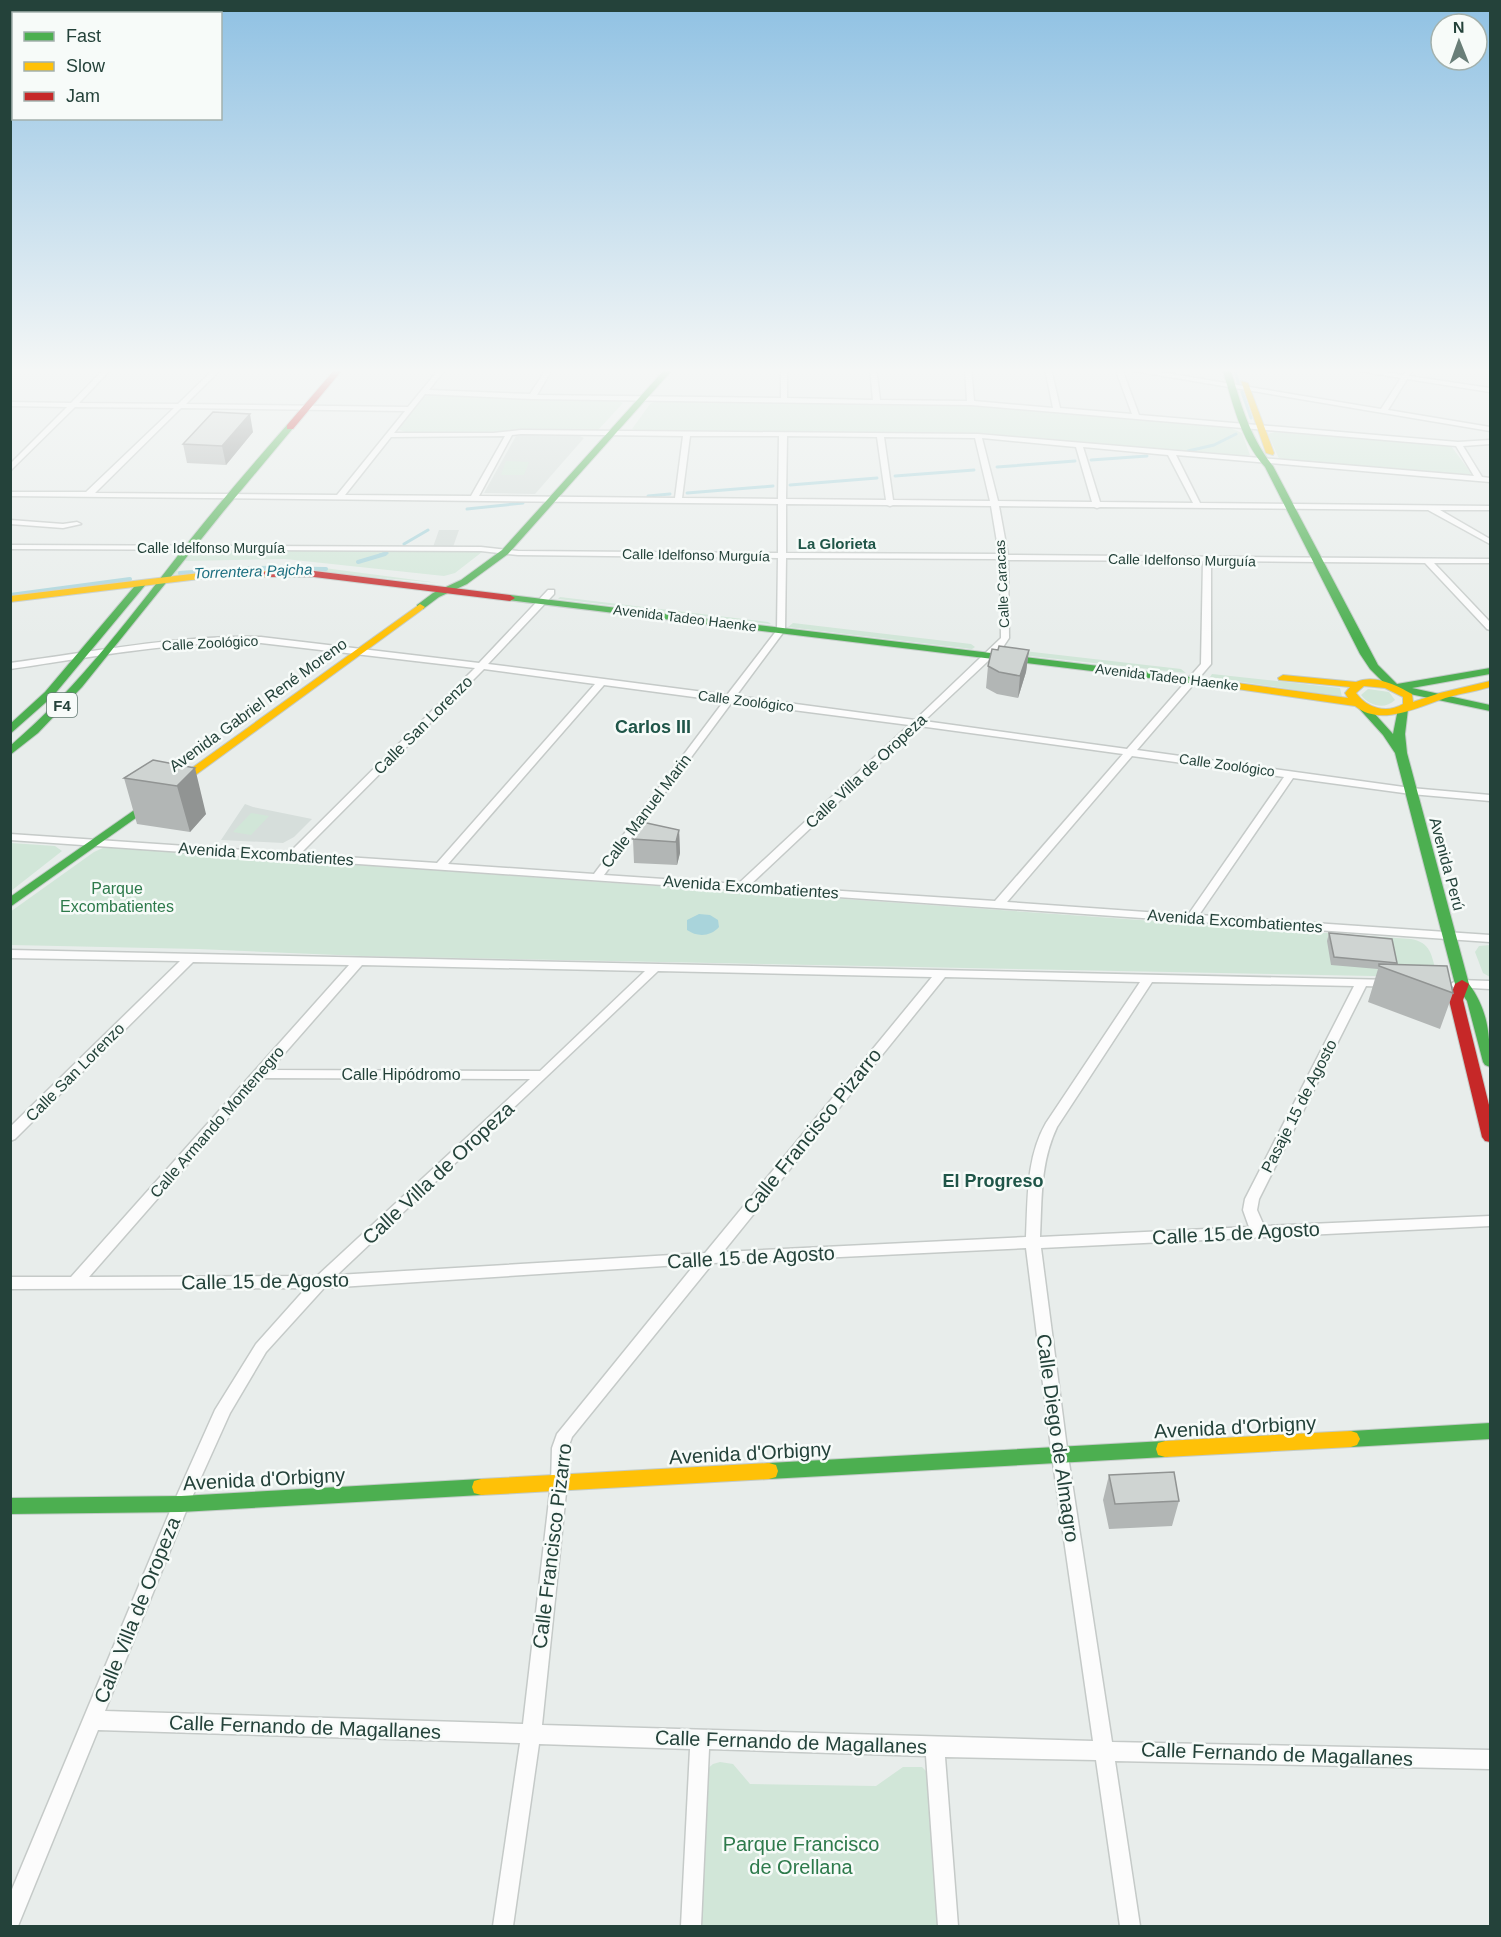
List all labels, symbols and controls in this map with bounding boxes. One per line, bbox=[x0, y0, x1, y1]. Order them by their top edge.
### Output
legend bbox=[12, 12, 222, 120]
north arrow bbox=[1429, 12, 1489, 72]
text: N bbox=[1453, 19, 1465, 36]
text: Fast bbox=[66, 26, 101, 46]
text: Slow bbox=[66, 56, 106, 76]
text: Jam bbox=[66, 86, 100, 106]
district label: La Glorieta bbox=[798, 535, 877, 552]
street label: Calle Idelfonso Murguía bbox=[137, 540, 285, 556]
street label: Calle Caracas bbox=[992, 540, 1012, 628]
street label: Calle Idelfonso Murguía bbox=[622, 546, 770, 564]
street label: Calle Idelfonso Murguía bbox=[1108, 551, 1256, 569]
water label: Torrentera Pajcha bbox=[193, 560, 313, 582]
street label: Avenida Tadeo Haenke bbox=[612, 601, 758, 635]
street label: Calle Zoológico bbox=[161, 632, 259, 654]
street label: Avenida Gabriel René Moreno bbox=[166, 635, 350, 775]
street label: Avenida Tadeo Haenke bbox=[1094, 660, 1240, 694]
street label: Calle San Lorenzo bbox=[370, 672, 476, 778]
street label: Calle Zoológico bbox=[697, 687, 795, 715]
road number: F4 bbox=[47, 693, 77, 717]
street label: Calle Villa de Oropeza bbox=[802, 711, 930, 831]
district label: Carlos III bbox=[615, 717, 691, 737]
street label: Calle Zoológico bbox=[1178, 750, 1276, 780]
street label: Calle Manuel Marin bbox=[598, 751, 694, 871]
street label: Avenida Perú bbox=[1426, 816, 1468, 912]
street label: Avenida Excombatientes bbox=[178, 839, 354, 869]
street label: Avenida Excombatientes bbox=[663, 872, 839, 902]
park label: Parque Excombatientes bbox=[60, 880, 174, 915]
street label: Avenida Excombatientes bbox=[1147, 906, 1323, 936]
street label: Calle San Lorenzo bbox=[22, 1019, 128, 1125]
street label: Pasaje 15 de Agosto bbox=[1258, 1037, 1340, 1175]
street label: Calle Armando Montenegro bbox=[147, 1043, 287, 1201]
street label: Calle Francisco Pizarro bbox=[738, 1044, 886, 1218]
street label: Calle Hipódromo bbox=[341, 1066, 461, 1083]
street label: Calle Villa de Oropeza bbox=[358, 1097, 519, 1249]
district label: El Progreso bbox=[942, 1171, 1044, 1191]
street label: Calle 15 de Agosto bbox=[1152, 1218, 1320, 1248]
street label: Calle 15 de Agosto bbox=[667, 1242, 835, 1272]
street label: Calle 15 de Agosto bbox=[181, 1269, 349, 1293]
street label: Calle Diego de Almagro bbox=[1032, 1332, 1084, 1544]
street label: Avenida d'Orbigny bbox=[1153, 1412, 1317, 1442]
street label: Avenida d'Orbigny bbox=[668, 1438, 832, 1468]
street label: Calle Francisco Pizarro bbox=[528, 1442, 576, 1650]
street label: Avenida d'Orbigny bbox=[182, 1464, 346, 1494]
street label: Calle Villa de Oropeza bbox=[90, 1513, 185, 1706]
street label: Calle Fernando de Magallanes bbox=[168, 1711, 442, 1743]
street label: Calle Fernando de Magallanes bbox=[654, 1726, 928, 1758]
street label: Calle Fernando de Magallanes bbox=[1140, 1738, 1414, 1770]
park label: Parque Francisco de Orellana bbox=[723, 1833, 879, 1878]

